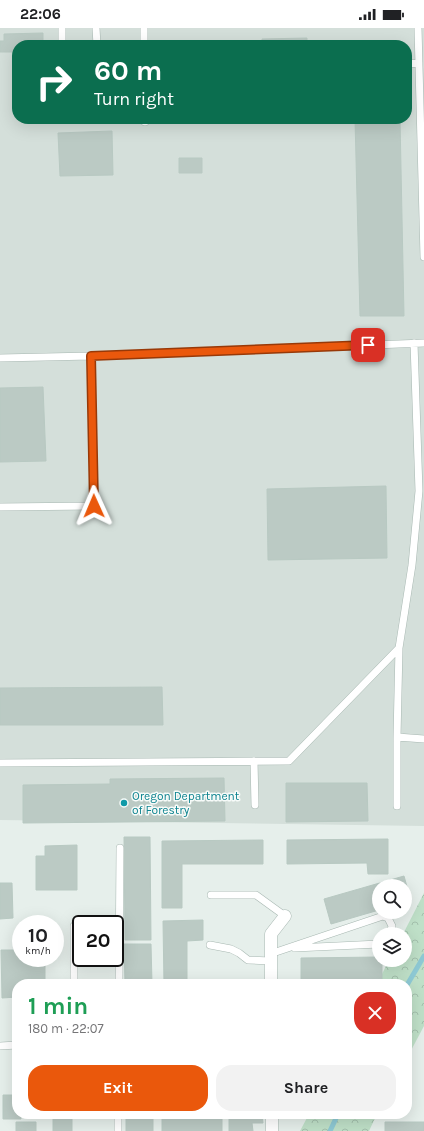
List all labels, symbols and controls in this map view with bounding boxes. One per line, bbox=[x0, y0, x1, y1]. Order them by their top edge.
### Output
text: 22:06 bbox=[20, 5, 61, 23]
text: 60 m bbox=[94, 54, 162, 87]
icon: right bbox=[28, 56, 80, 108]
text: Turn right bbox=[94, 88, 174, 110]
pin bbox=[351, 328, 385, 362]
icon: arrive bbox=[357, 334, 379, 356]
position arrow bbox=[73, 485, 115, 527]
place label: Oregon Department of Forestry bbox=[132, 789, 240, 817]
marker: Oregon Department of Forestry bbox=[119, 798, 129, 808]
map controls bbox=[372, 879, 412, 967]
button: search bbox=[372, 879, 412, 919]
speed limit sign: 20 bbox=[72, 915, 124, 967]
text: 10 bbox=[28, 924, 48, 947]
button: layers bbox=[372, 927, 412, 967]
text: km/h bbox=[25, 945, 51, 957]
text: 1 min bbox=[28, 992, 88, 1020]
button: close bbox=[354, 992, 396, 1034]
text: 180 m · 22:07 bbox=[28, 1021, 104, 1036]
button: Exit bbox=[28, 1065, 208, 1111]
button: Share bbox=[216, 1065, 396, 1111]

